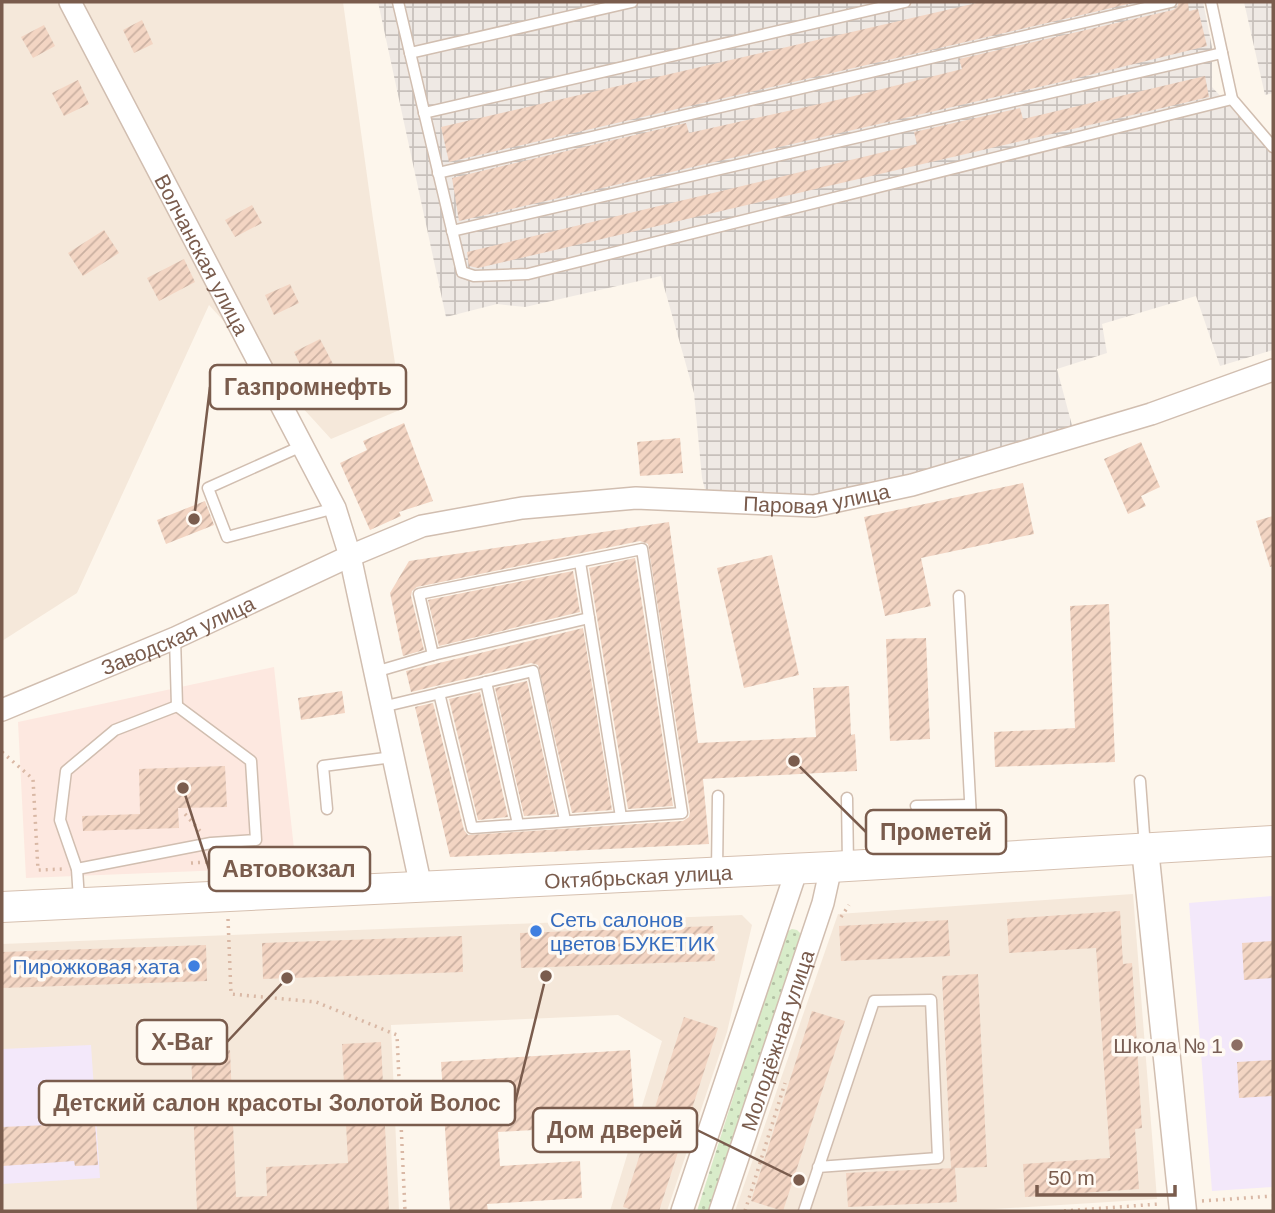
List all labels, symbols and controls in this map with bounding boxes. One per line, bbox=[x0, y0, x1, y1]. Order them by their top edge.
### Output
street label: Волчанская улица bbox=[151, 170, 254, 339]
callout: Газпромнефть bbox=[210, 365, 406, 409]
text: Газпромнефть bbox=[224, 374, 392, 400]
street label: Паровая улица bbox=[743, 479, 892, 518]
street label: Заводская улица bbox=[97, 591, 258, 679]
callout: Прометей bbox=[866, 810, 1006, 854]
text: Прометей bbox=[880, 819, 992, 845]
callout: Автовокзал bbox=[209, 847, 370, 891]
text: Автовокзал bbox=[222, 856, 356, 882]
street label: Октябрьская улица bbox=[544, 860, 733, 892]
place label: Сеть салонов цветов БУКЕТИК bbox=[550, 908, 716, 955]
marker: Сеть салонов цветов БУКЕТИК bbox=[528, 923, 544, 939]
street label: Молодёжная улица bbox=[736, 947, 818, 1134]
place label: Пирожковая хата bbox=[13, 955, 180, 978]
marker: Пирожковая хата bbox=[186, 958, 202, 974]
callout: X-Bar bbox=[137, 1020, 227, 1064]
text: X-Bar bbox=[151, 1029, 213, 1055]
place label: Школа № 1 bbox=[1113, 1034, 1223, 1057]
marker: Школа № 1 bbox=[1229, 1037, 1245, 1053]
callout: Детский салон красоты Золотой Волос bbox=[39, 1081, 515, 1125]
text: Детский салон красоты Золотой Волос bbox=[53, 1090, 501, 1116]
callout: Дом дверей bbox=[533, 1108, 697, 1152]
text: Дом дверей bbox=[547, 1117, 683, 1143]
scale bar bbox=[1037, 1154, 1175, 1198]
text: 50 m bbox=[1048, 1166, 1095, 1189]

